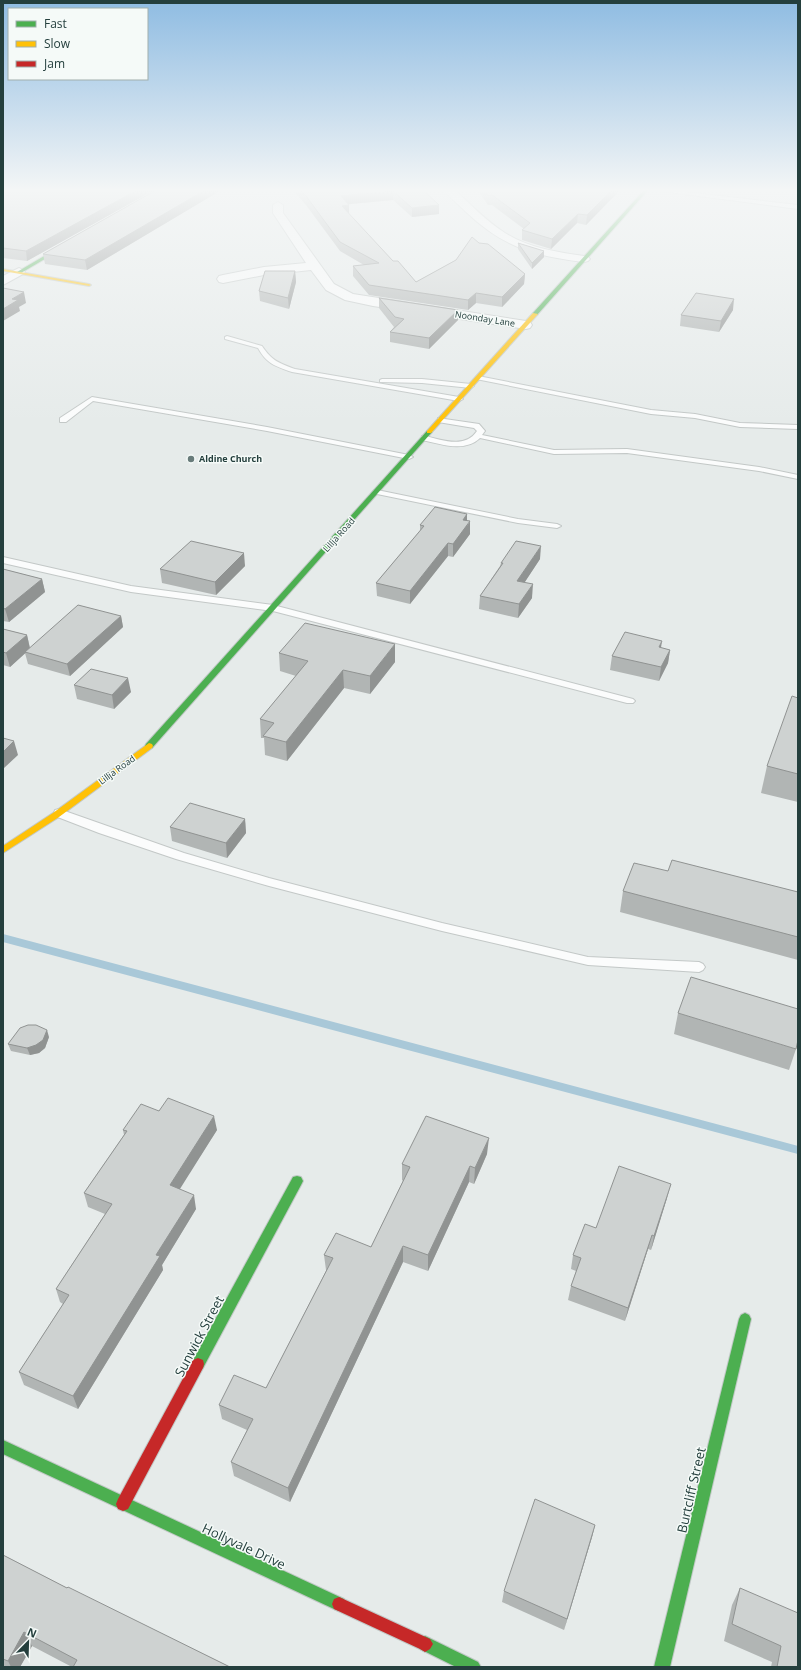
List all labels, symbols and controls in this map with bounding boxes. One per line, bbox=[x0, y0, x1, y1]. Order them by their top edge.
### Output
legend bbox=[8, 8, 148, 80]
text: Fast bbox=[44, 15, 67, 32]
text: Slow bbox=[44, 35, 71, 52]
text: Jam bbox=[43, 55, 65, 72]
street label: Noonday Lane bbox=[454, 307, 516, 330]
place label: Aldine Church bbox=[199, 452, 262, 465]
marker: Aldine Church bbox=[186, 454, 196, 464]
street label: Lillja Road bbox=[320, 514, 358, 555]
street label: Lillja Road bbox=[96, 752, 138, 787]
street label: Sunwick Street bbox=[170, 1292, 228, 1380]
street label: Burtcliff Street bbox=[672, 1445, 710, 1535]
street label: Hollyvale Drive bbox=[199, 1519, 289, 1573]
north arrow bbox=[8, 1622, 48, 1662]
text: N bbox=[25, 1624, 39, 1641]

